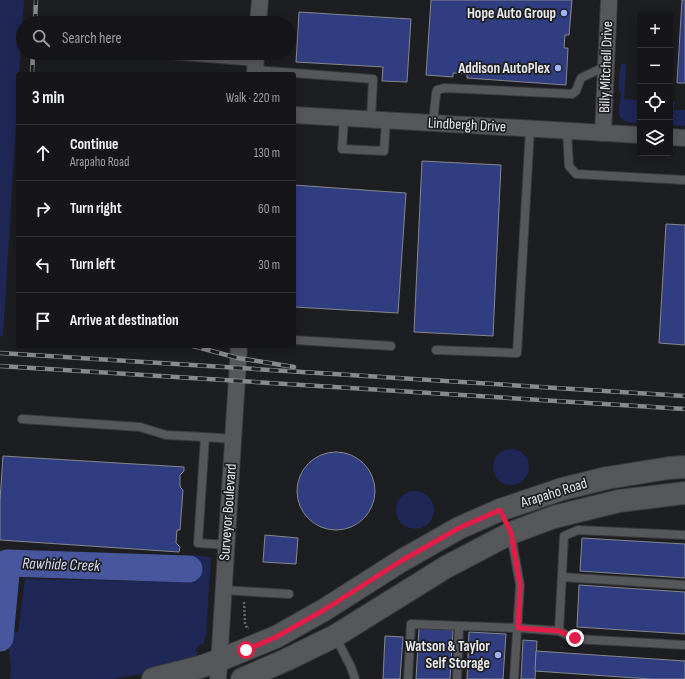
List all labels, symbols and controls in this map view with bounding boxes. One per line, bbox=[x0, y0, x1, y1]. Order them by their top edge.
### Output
place label: Hope Auto Group bbox=[467, 4, 556, 23]
marker: Hope Auto Group bbox=[559, 8, 569, 18]
map controls bbox=[637, 12, 673, 156]
button: + bbox=[637, 12, 673, 48]
search box bbox=[16, 16, 296, 60]
street label: Billy Mitchell Drive bbox=[595, 21, 617, 113]
icon: search bbox=[30, 27, 52, 49]
text: Search here bbox=[62, 29, 122, 48]
button: − bbox=[637, 48, 673, 84]
place label: Addison AutoPlex bbox=[457, 59, 551, 78]
marker: Addison AutoPlex bbox=[553, 63, 563, 73]
button: locate bbox=[637, 84, 673, 120]
text: 3 min bbox=[32, 88, 65, 108]
text: Walk · 220 m bbox=[226, 90, 280, 106]
street label: Lindbergh Drive bbox=[427, 113, 507, 137]
button: layers bbox=[637, 120, 673, 156]
text: Continue bbox=[70, 135, 119, 154]
icon: ahead bbox=[32, 142, 54, 164]
text: 130 m bbox=[254, 145, 280, 161]
text: Arapaho Road bbox=[70, 154, 129, 170]
icon: right bbox=[32, 198, 54, 220]
text: Turn right bbox=[70, 199, 122, 218]
text: 60 m bbox=[258, 201, 280, 217]
icon: left bbox=[32, 254, 54, 276]
text: Turn left bbox=[70, 255, 115, 274]
text: 30 m bbox=[258, 257, 280, 273]
icon: arrive bbox=[32, 310, 54, 332]
text: Arrive at destination bbox=[70, 311, 179, 330]
street label: Surveyor Boulevard bbox=[215, 463, 241, 561]
street label: Arapaho Road bbox=[517, 474, 590, 512]
water label: Rawhide Creek bbox=[22, 554, 101, 576]
route end bbox=[566, 629, 584, 647]
place label: Watson & Taylor Self Storage bbox=[405, 637, 490, 673]
route start bbox=[237, 641, 255, 659]
marker: Watson & Taylor Self Storage bbox=[493, 650, 503, 660]

